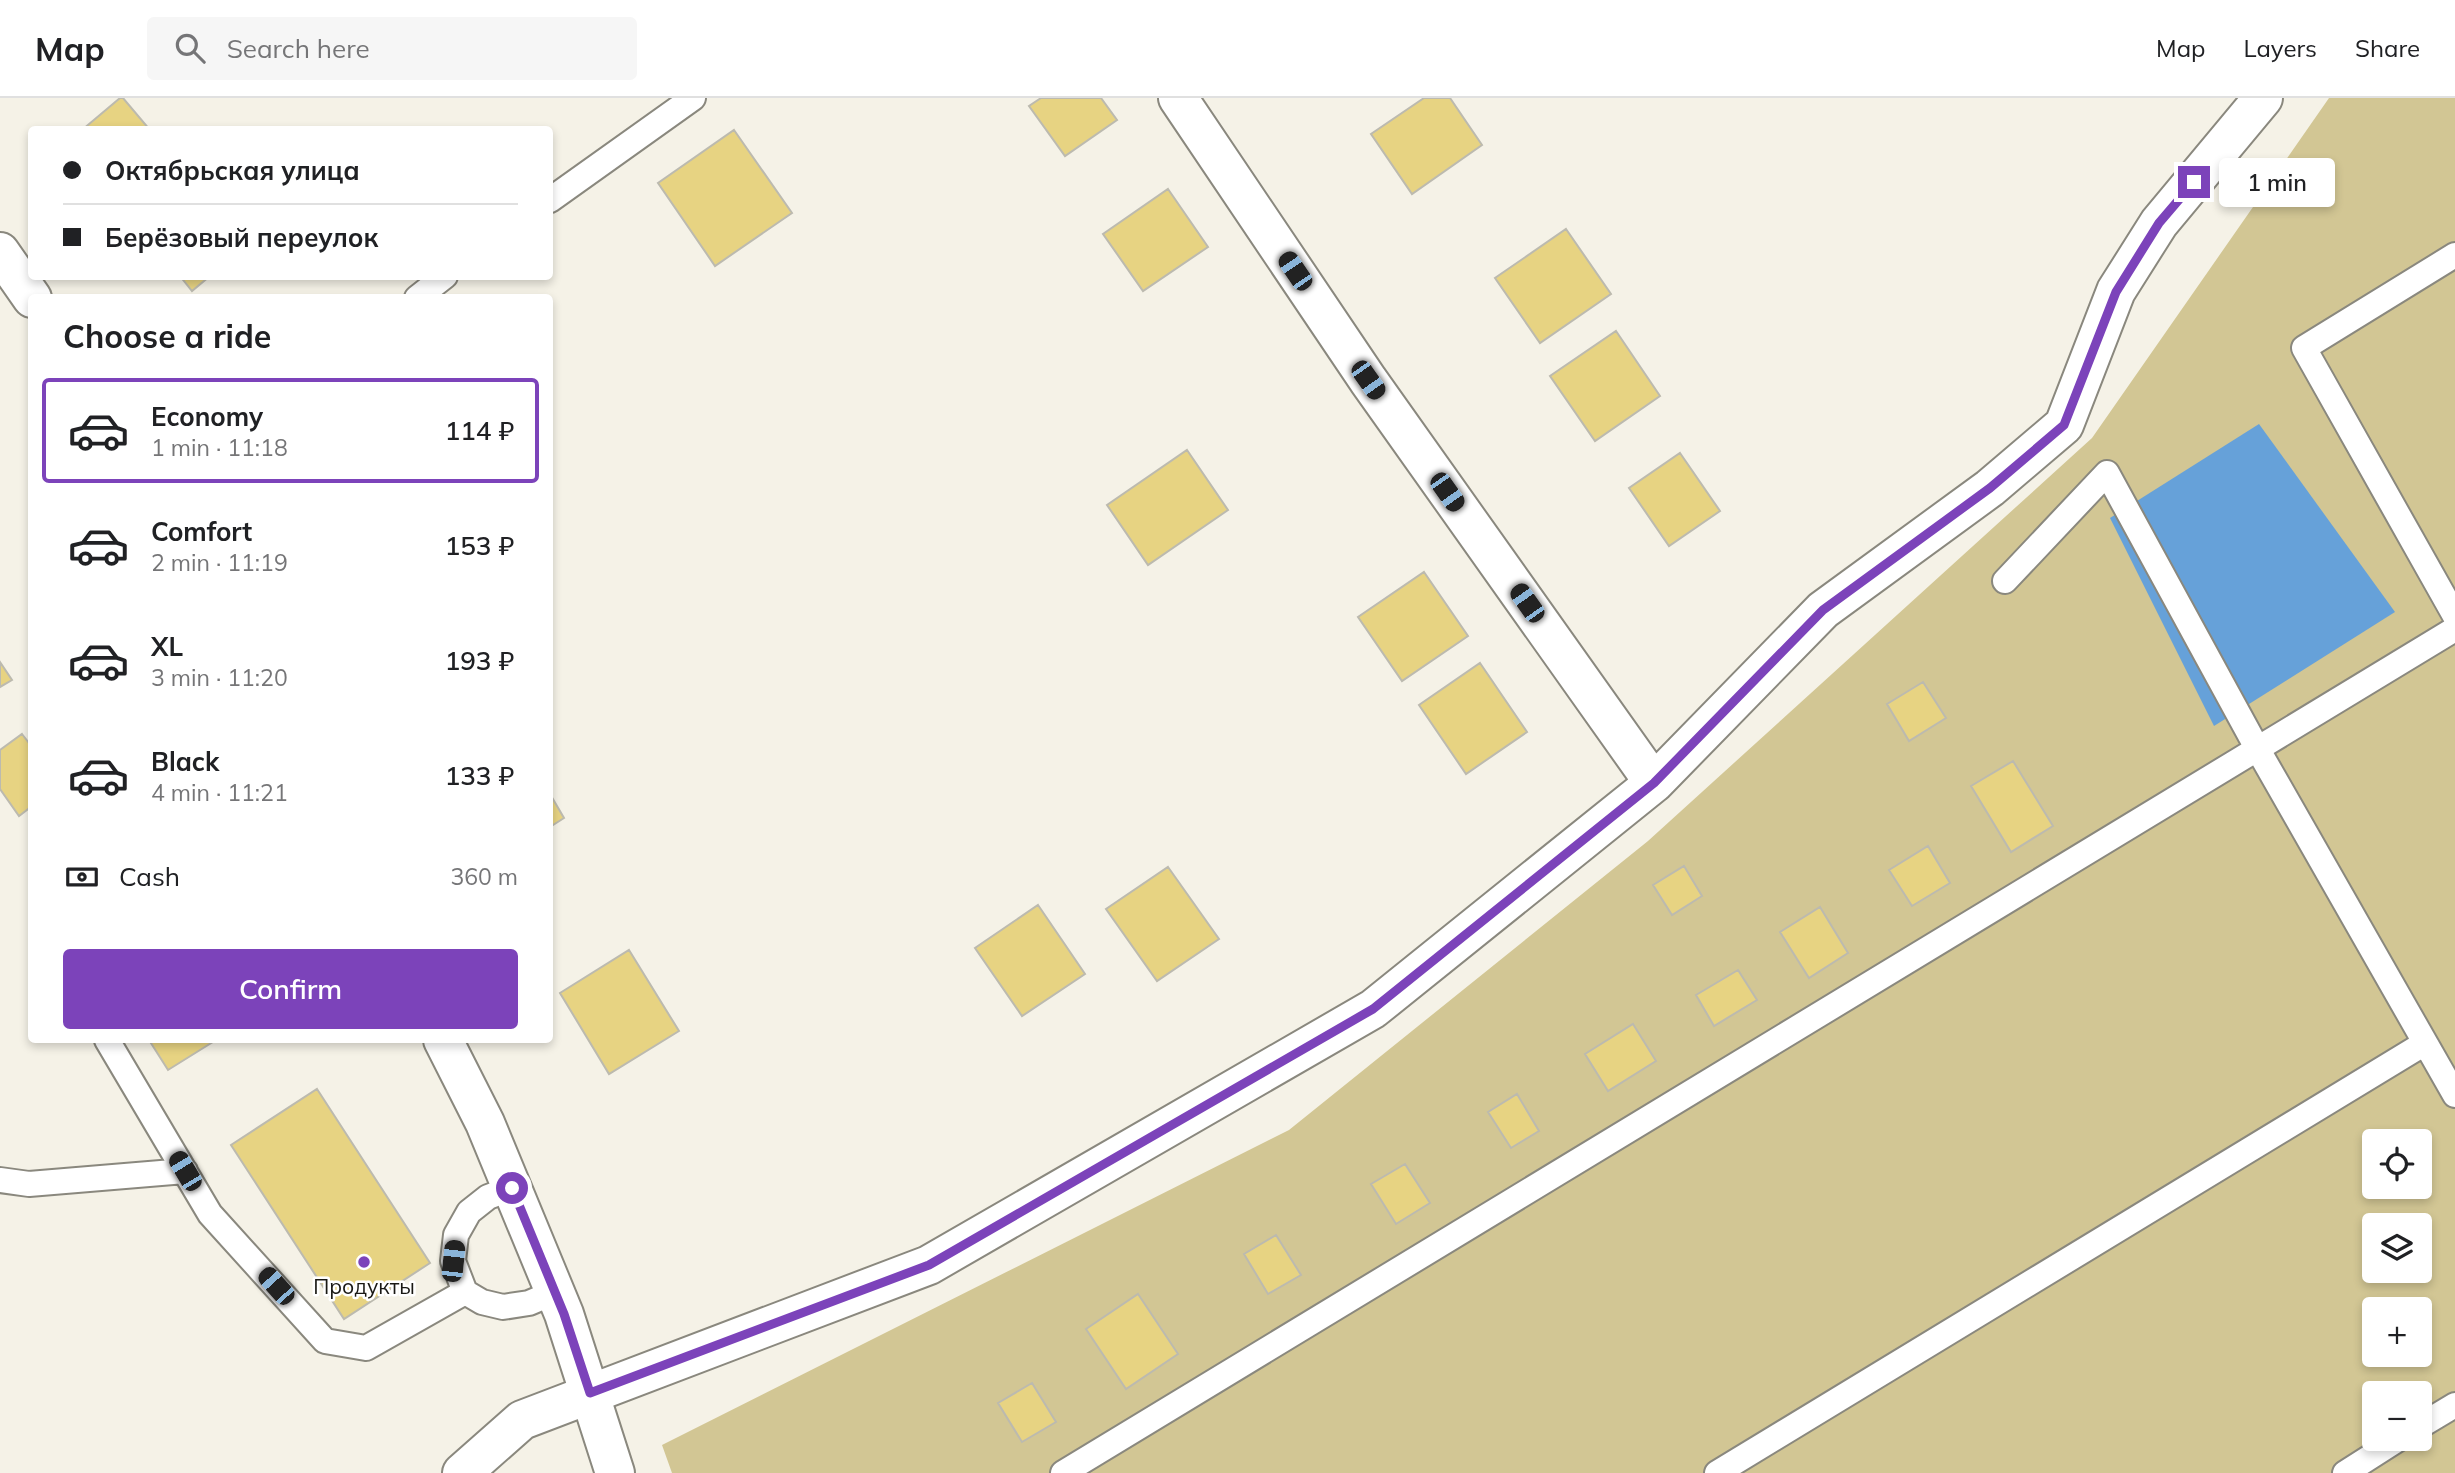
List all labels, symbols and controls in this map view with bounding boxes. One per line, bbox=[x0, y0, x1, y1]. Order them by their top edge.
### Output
search box bbox=[147, 17, 637, 80]
text: Map bbox=[35, 28, 105, 69]
icon: search bbox=[171, 29, 209, 67]
text: Search here bbox=[227, 32, 370, 65]
text: Map bbox=[2156, 33, 2205, 63]
text: Layers bbox=[2243, 33, 2317, 63]
text: Share bbox=[2355, 33, 2420, 63]
text: Октябрьская улица bbox=[105, 154, 360, 187]
callout: 1 min bbox=[2218, 158, 2334, 206]
route end bbox=[2178, 166, 2210, 198]
text: 1 min bbox=[2247, 168, 2307, 197]
text: Берёзовый переулок bbox=[105, 221, 378, 254]
car bbox=[1275, 248, 1316, 294]
text: Choose a ride bbox=[63, 316, 271, 356]
car bbox=[1348, 357, 1389, 403]
icon: car bbox=[67, 399, 130, 462]
text: Economy bbox=[151, 400, 263, 433]
text: 114 ₽ bbox=[445, 414, 514, 447]
text: 1 min · 11:18 bbox=[151, 433, 288, 462]
car bbox=[1427, 469, 1468, 515]
icon: car bbox=[67, 514, 130, 577]
text: Comfort bbox=[151, 515, 252, 548]
text: 153 ₽ bbox=[445, 529, 514, 562]
text: 2 min · 11:19 bbox=[151, 548, 288, 577]
car bbox=[1507, 580, 1548, 626]
icon: car bbox=[67, 629, 130, 692]
text: XL bbox=[151, 630, 183, 663]
text: 193 ₽ bbox=[445, 644, 514, 677]
text: 3 min · 11:20 bbox=[151, 663, 288, 692]
icon: car bbox=[67, 744, 130, 807]
text: Black bbox=[151, 745, 219, 778]
text: 133 ₽ bbox=[445, 759, 514, 792]
text: 4 min · 11:21 bbox=[151, 778, 288, 807]
icon: cash bbox=[63, 858, 101, 896]
text: Cash bbox=[119, 860, 180, 893]
text: 360 m bbox=[450, 862, 518, 891]
button: Confirm bbox=[63, 949, 518, 1029]
map controls bbox=[2362, 1129, 2432, 1451]
button: locate bbox=[2362, 1129, 2432, 1199]
car bbox=[166, 1148, 205, 1194]
route start bbox=[496, 1172, 528, 1204]
button: layers bbox=[2362, 1213, 2432, 1283]
car bbox=[441, 1239, 466, 1283]
marker: Продукты bbox=[356, 1254, 372, 1270]
car bbox=[255, 1263, 298, 1309]
place label: Продукты bbox=[313, 1273, 415, 1299]
button: + bbox=[2362, 1297, 2432, 1367]
button: − bbox=[2362, 1381, 2432, 1451]

